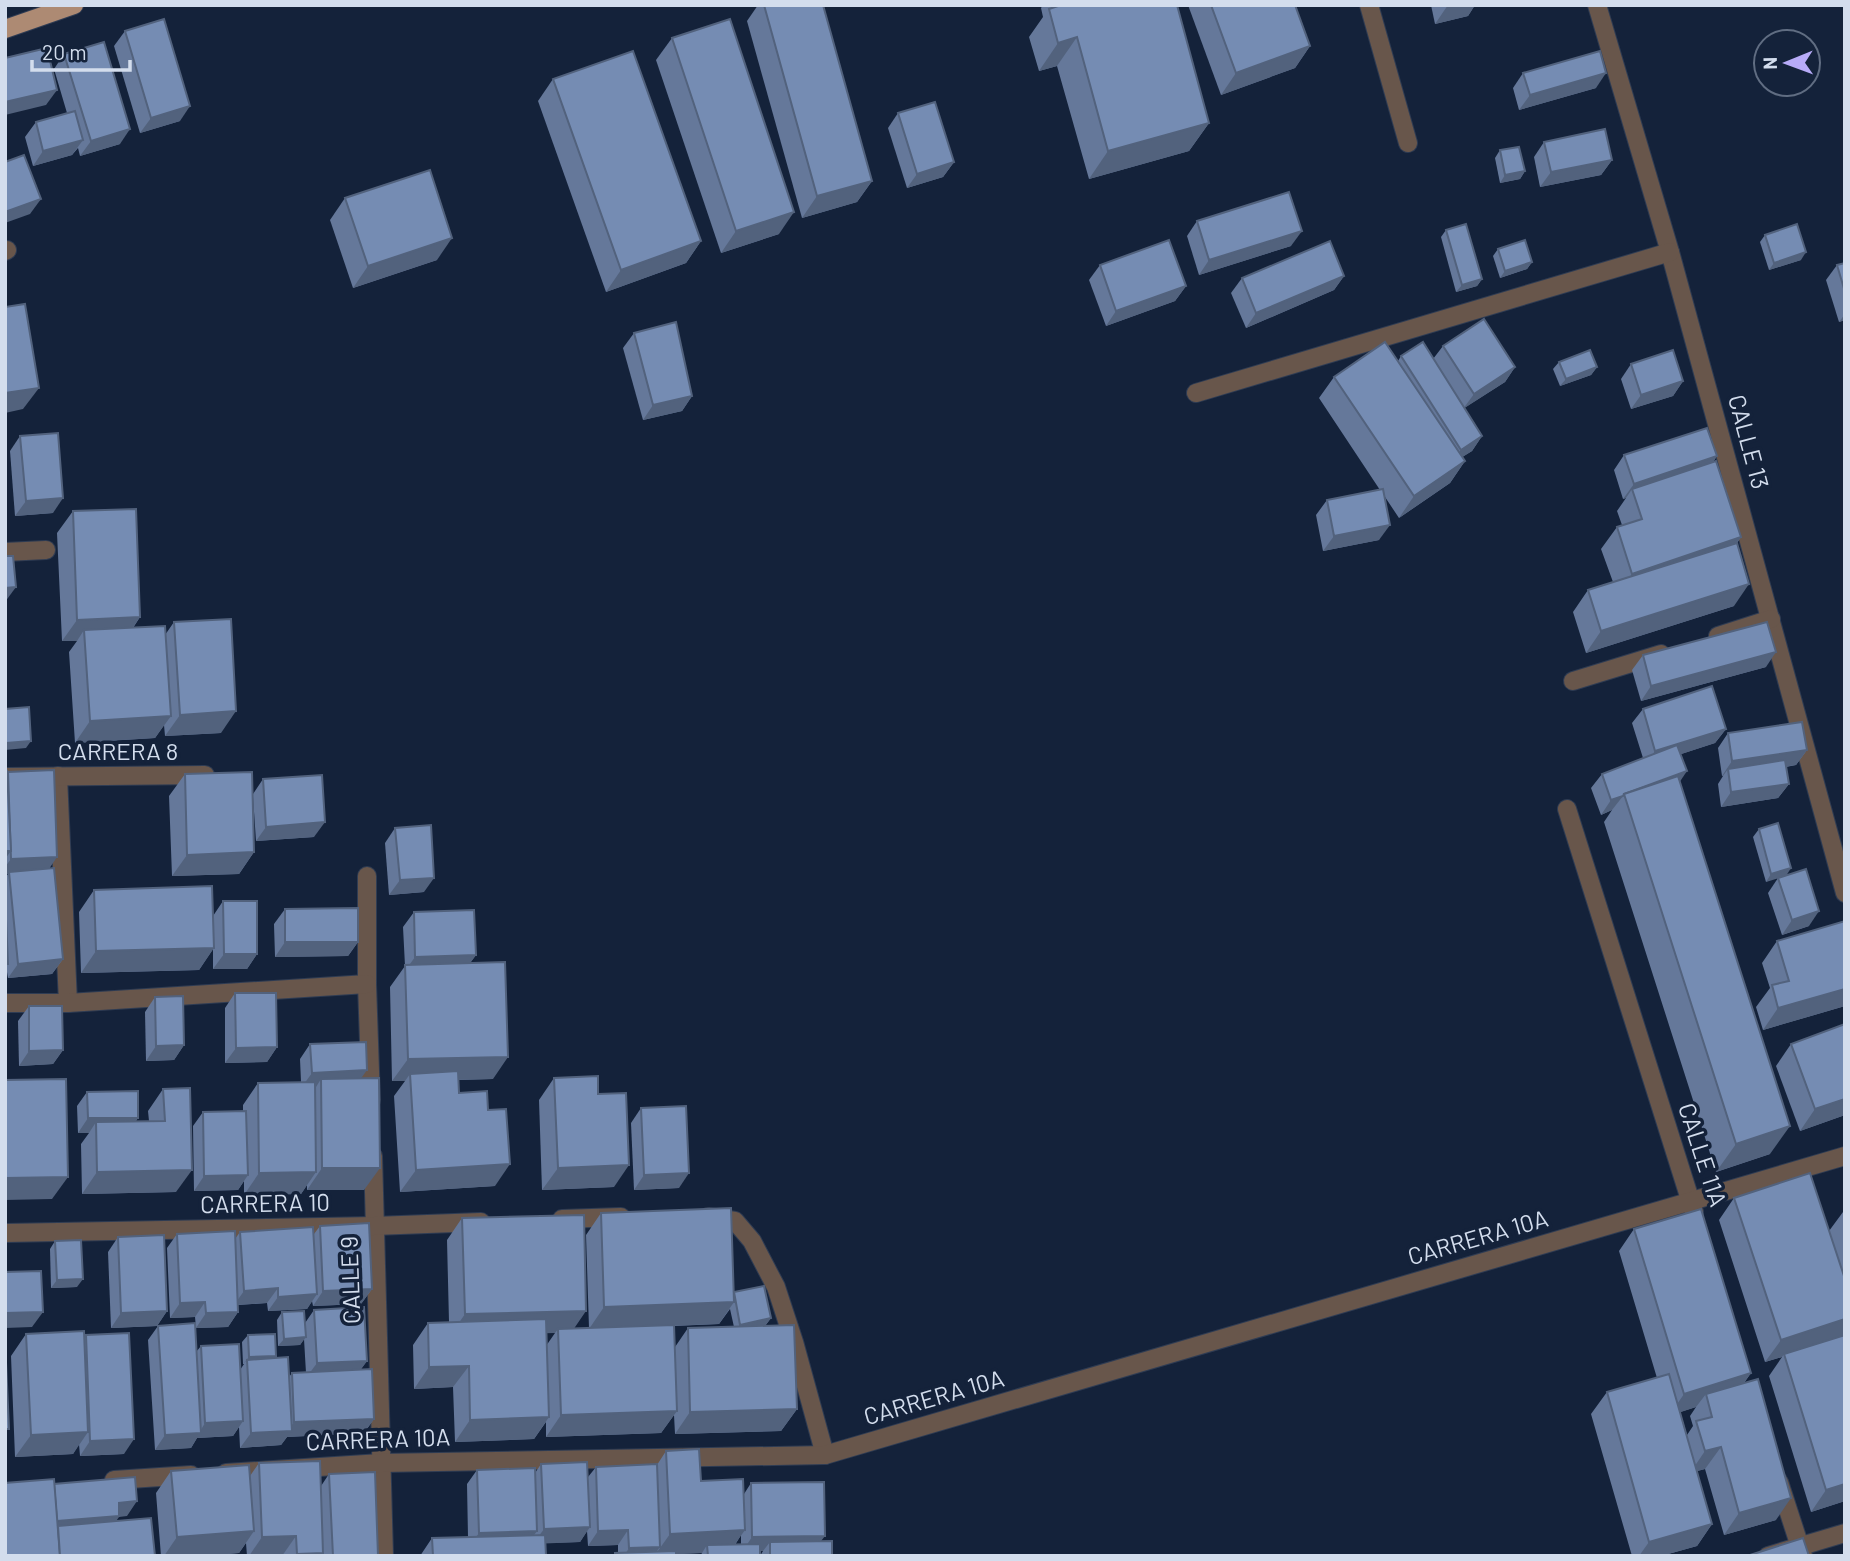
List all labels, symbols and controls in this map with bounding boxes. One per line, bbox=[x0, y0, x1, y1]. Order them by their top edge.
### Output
scale bar bbox=[32, 28, 130, 72]
north arrow bbox=[1752, 28, 1822, 98]
text: 20 m bbox=[42, 39, 87, 64]
text: N bbox=[1758, 57, 1781, 70]
street label: CALLE 13 bbox=[1723, 391, 1776, 492]
street label: CARRERA 8 bbox=[58, 736, 178, 765]
street label: CALLE 11A bbox=[1673, 1099, 1734, 1210]
street label: CARRERA 10 bbox=[200, 1187, 330, 1218]
street label: CARRERA 10A bbox=[1404, 1203, 1551, 1270]
street label: CALLE 9 bbox=[333, 1235, 366, 1325]
street label: CARRERA 10A bbox=[860, 1363, 1007, 1430]
street label: CARRERA 10A bbox=[305, 1421, 451, 1456]

